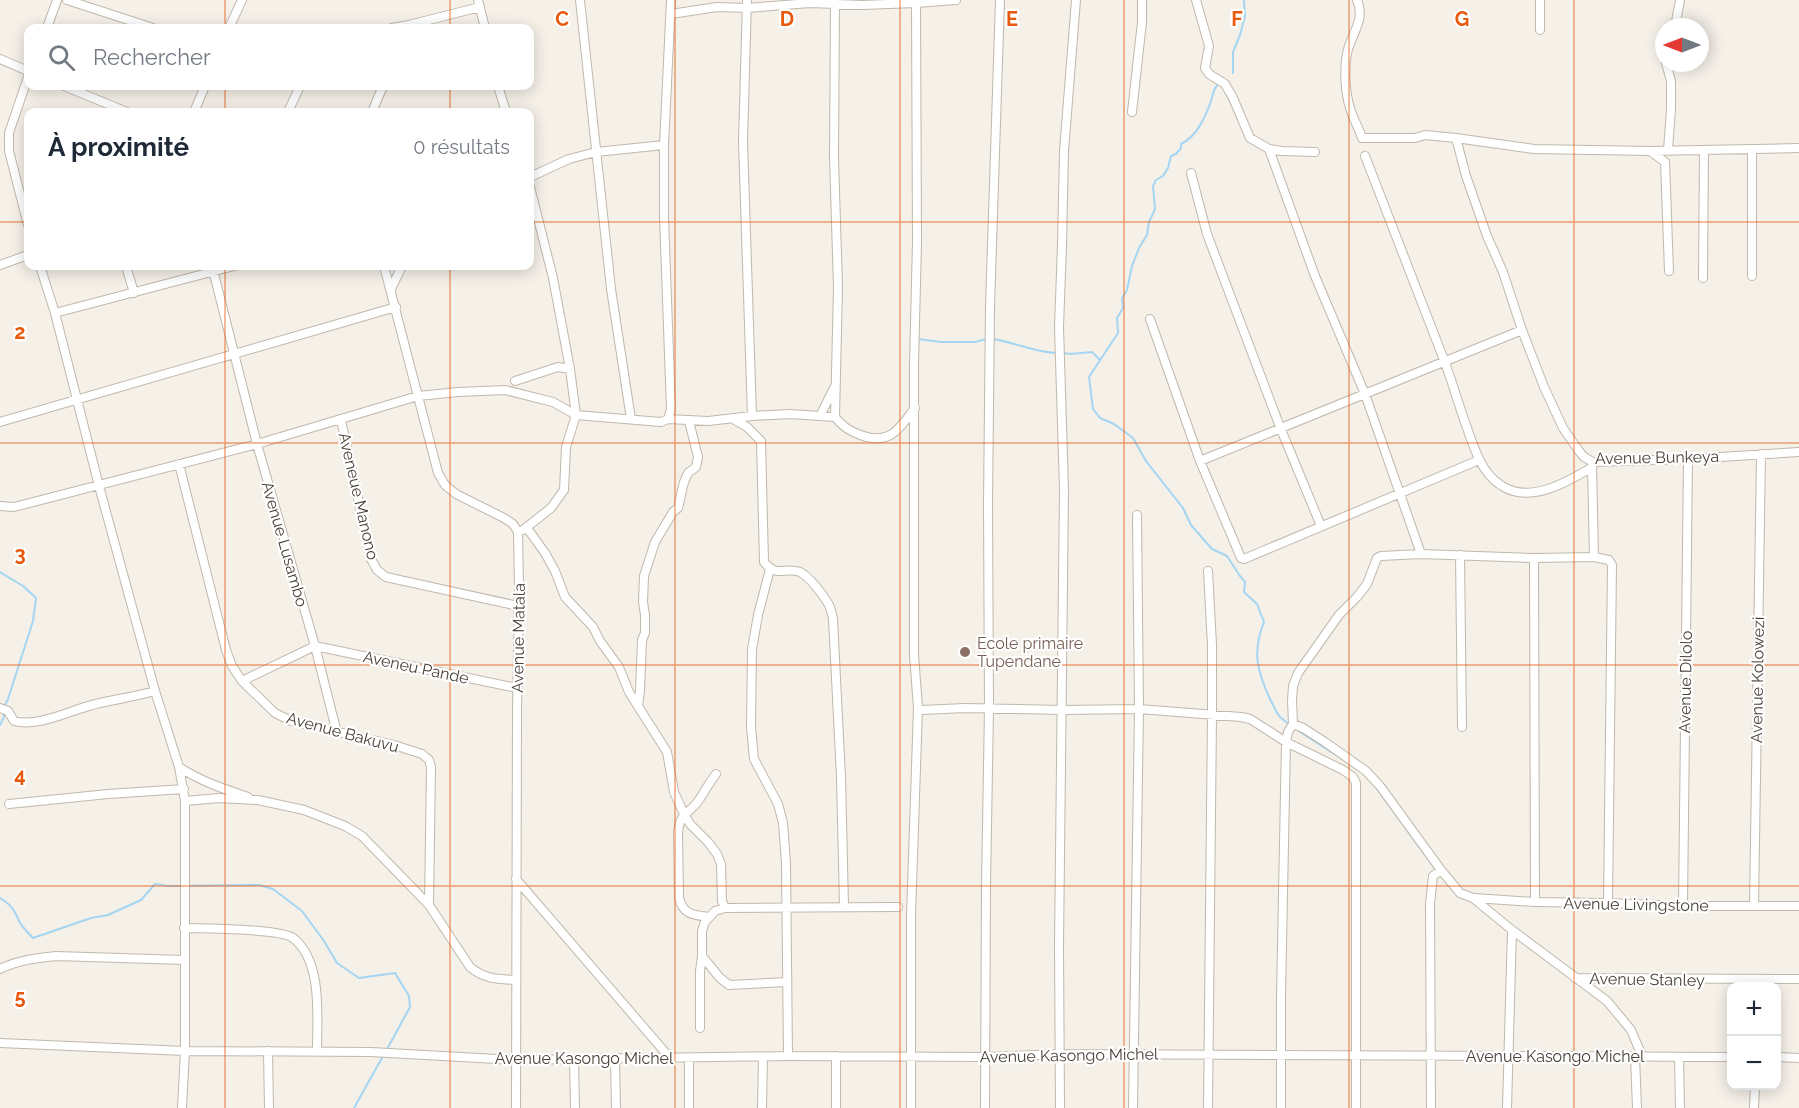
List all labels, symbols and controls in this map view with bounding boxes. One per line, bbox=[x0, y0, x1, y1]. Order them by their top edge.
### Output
text: C bbox=[555, 7, 569, 31]
text: D bbox=[780, 7, 794, 31]
text: E bbox=[1006, 7, 1018, 31]
text: F bbox=[1231, 7, 1243, 31]
text: G bbox=[1455, 7, 1469, 31]
north arrow bbox=[1655, 18, 1709, 72]
search box bbox=[24, 24, 534, 90]
icon: search bbox=[45, 41, 78, 74]
text: Rechercher bbox=[93, 44, 211, 70]
text: À proximité bbox=[48, 132, 189, 162]
text: 0 résultats bbox=[413, 135, 510, 159]
text: 2 bbox=[14, 320, 26, 344]
street label: Aveneue Manono bbox=[335, 431, 382, 562]
street label: Avenue Bunkeya bbox=[1595, 447, 1719, 468]
street label: Avenue Lusambo bbox=[258, 479, 312, 609]
text: 3 bbox=[14, 542, 26, 566]
street label: Avenue Matala bbox=[508, 583, 529, 693]
street label: Avenue Kolowezi bbox=[1747, 617, 1768, 743]
street label: Avenue Dilolo bbox=[1675, 630, 1696, 734]
place label: Ecole primaire Tupendane bbox=[977, 634, 1083, 671]
marker: Ecole primaire Tupendane bbox=[958, 645, 972, 659]
street label: Aveneu Pande bbox=[361, 647, 470, 688]
street label: Avenue Bakuvu bbox=[285, 708, 401, 757]
text: 4 bbox=[14, 763, 26, 787]
street label: Avenue Livingstone bbox=[1563, 894, 1709, 915]
street label: Avenue Stanley bbox=[1589, 969, 1705, 990]
map controls bbox=[1727, 982, 1781, 1090]
button: + bbox=[1727, 982, 1781, 1036]
text: 5 bbox=[14, 985, 26, 1009]
button: − bbox=[1727, 1036, 1781, 1090]
street label: Avenue Kasongo Michel bbox=[980, 1044, 1159, 1067]
street label: Avenue Kasongo Michel bbox=[1466, 1047, 1645, 1066]
street label: Avenue Kasongo Michel bbox=[495, 1049, 674, 1068]

